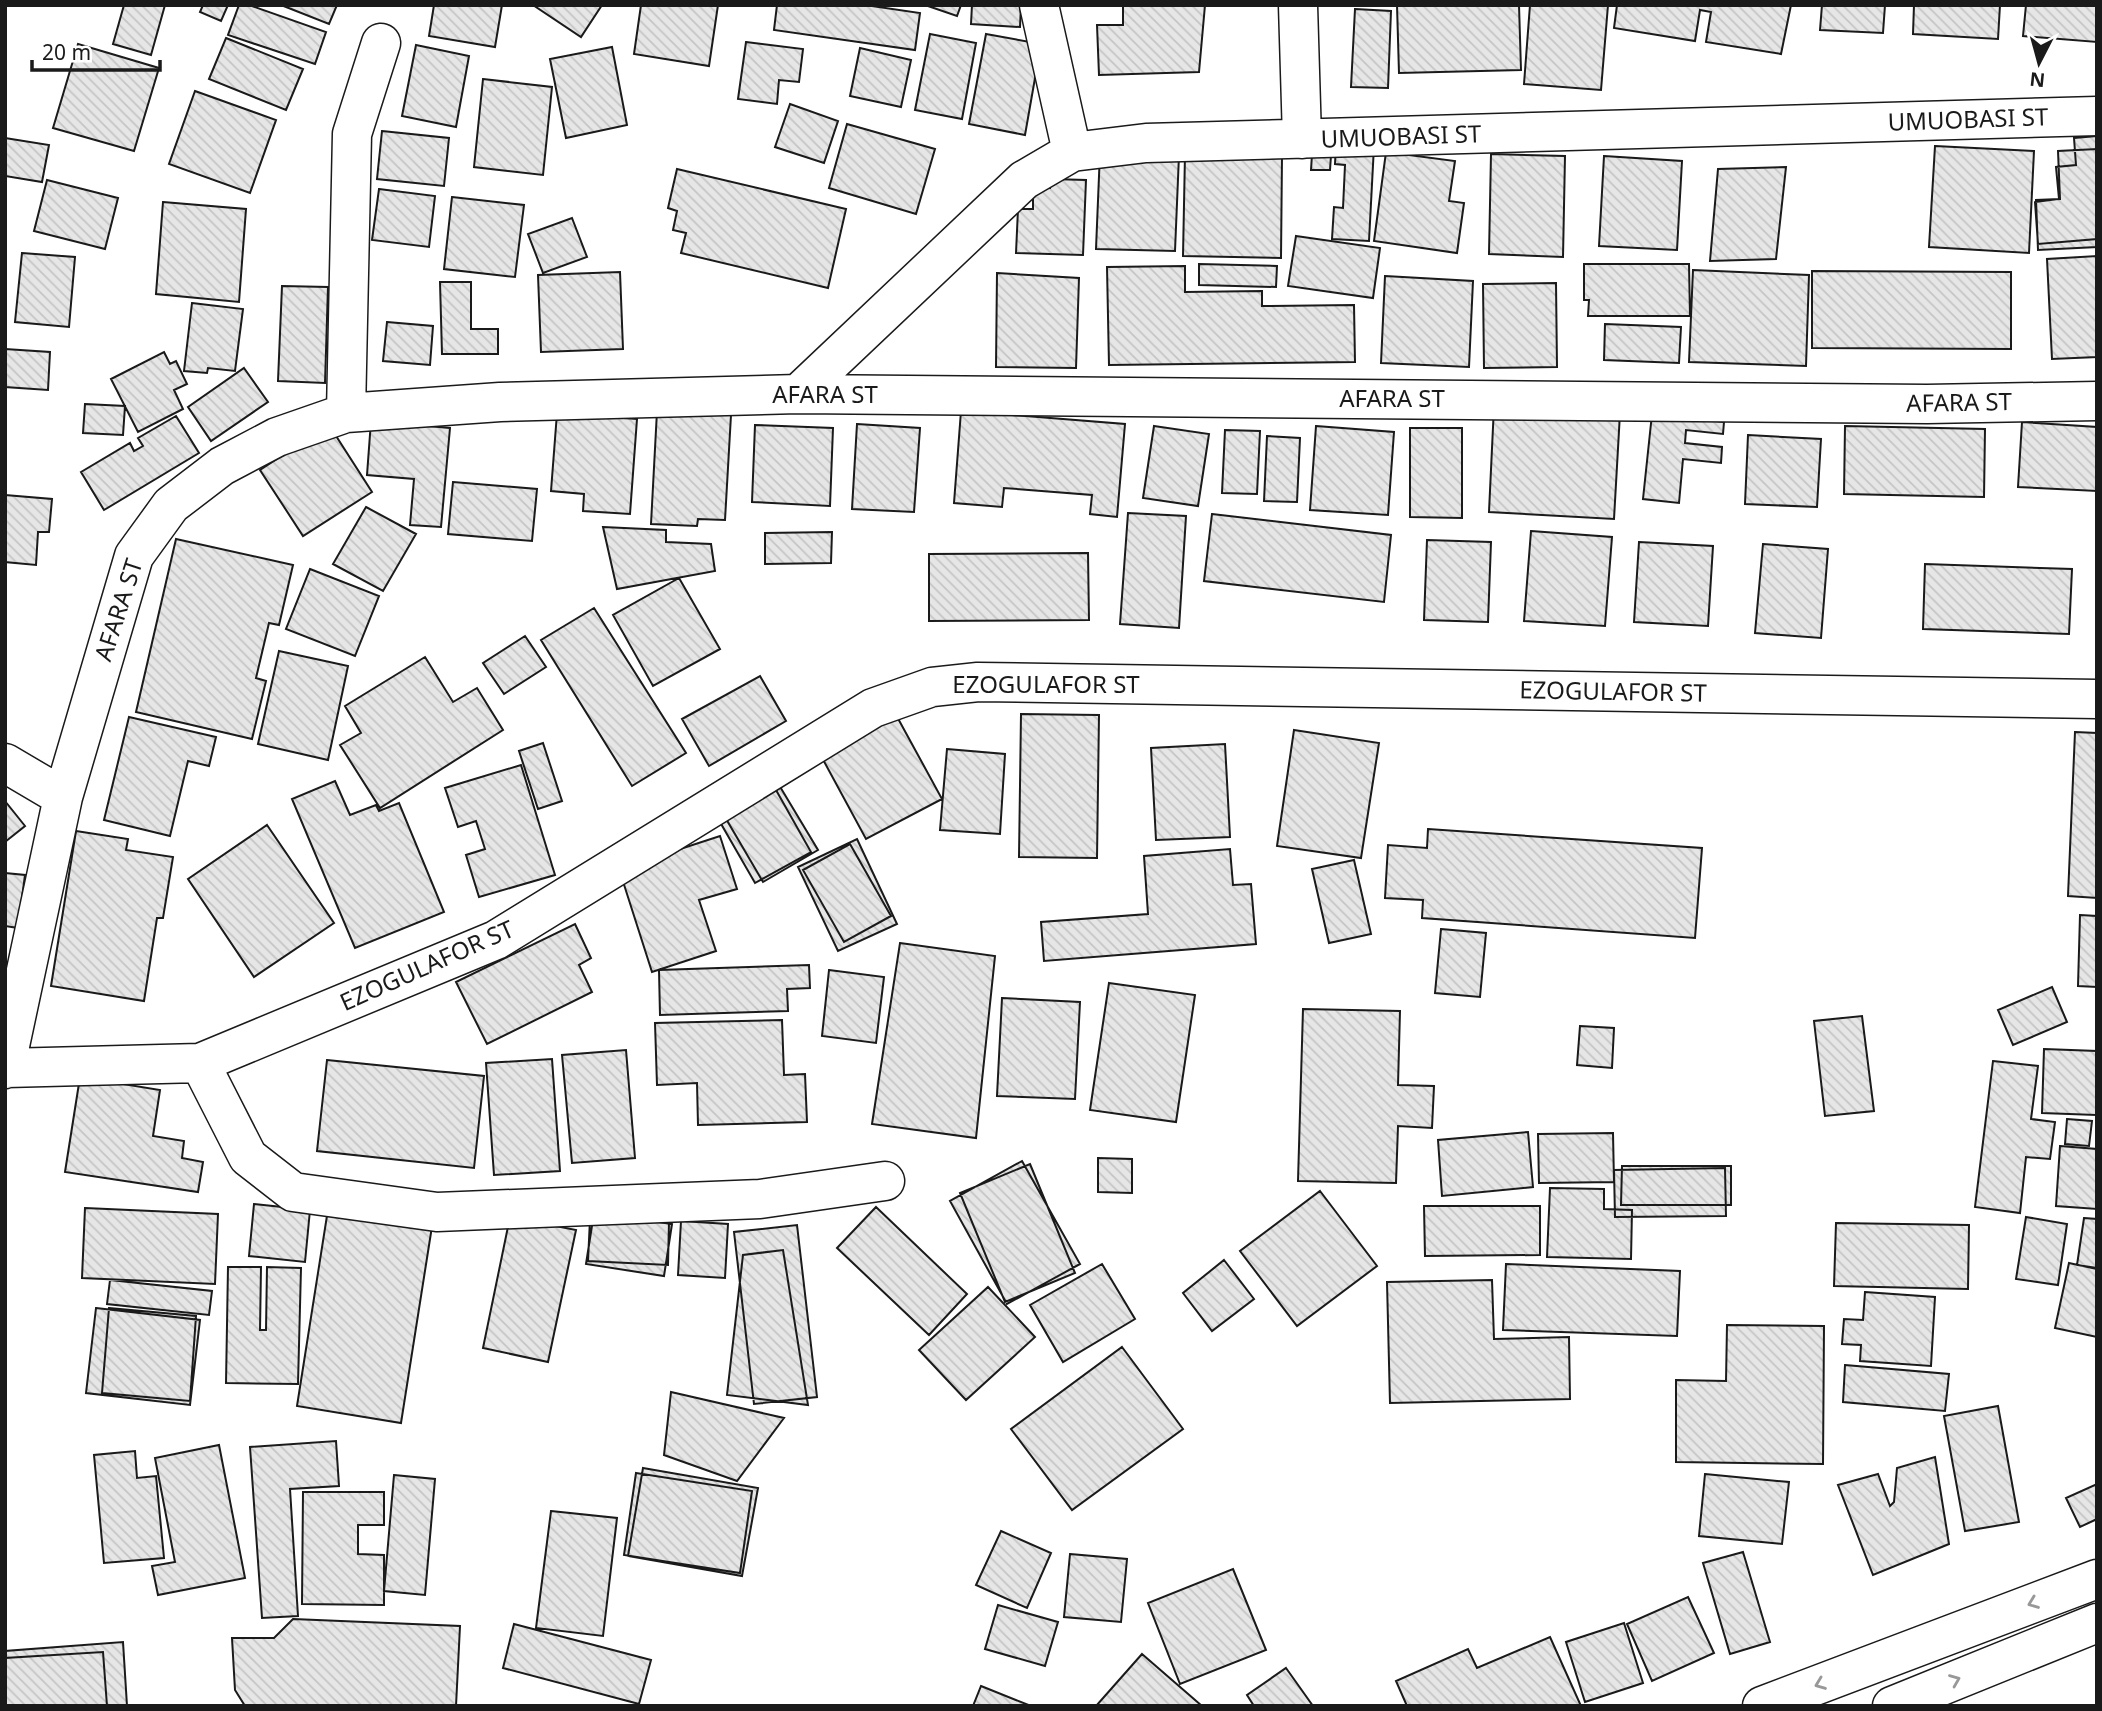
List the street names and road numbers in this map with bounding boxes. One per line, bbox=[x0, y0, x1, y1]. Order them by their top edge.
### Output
street label: UMUOBASI ST bbox=[1887, 99, 2049, 138]
street label: UMUOBASI ST bbox=[1320, 116, 1482, 155]
street label: AFARA ST bbox=[772, 377, 878, 410]
street label: AFARA ST bbox=[1339, 381, 1445, 414]
street label: AFARA ST bbox=[1906, 384, 2013, 419]
street label: AFARA ST bbox=[86, 554, 150, 665]
street label: EZOGULAFOR ST bbox=[952, 667, 1140, 700]
street label: EZOGULAFOR ST bbox=[1519, 672, 1708, 709]
street label: EZOGULAFOR ST bbox=[334, 911, 519, 1018]

